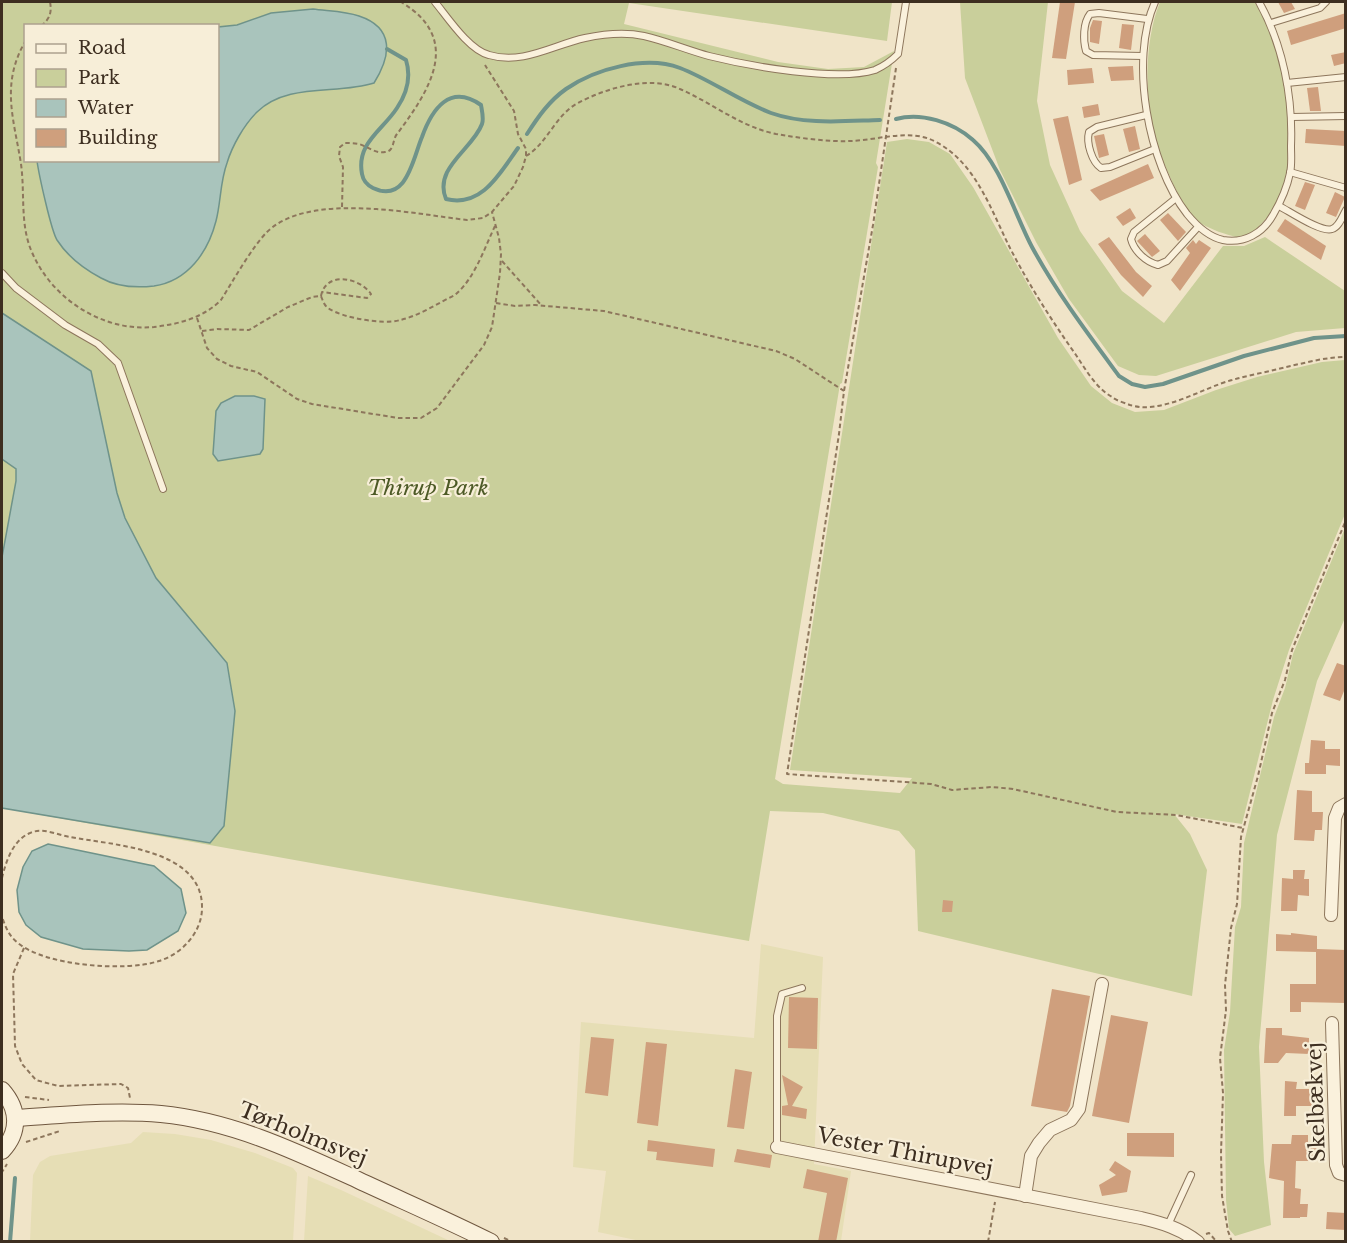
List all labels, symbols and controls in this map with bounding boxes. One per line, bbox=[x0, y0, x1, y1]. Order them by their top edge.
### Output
legend bbox=[24, 24, 219, 162]
text: Road bbox=[78, 37, 126, 59]
text: Park bbox=[78, 67, 120, 89]
text: Water bbox=[77, 97, 134, 119]
text: Building bbox=[78, 127, 157, 149]
park label: Thirup Park bbox=[368, 475, 488, 501]
street label: Skelbækvej bbox=[1301, 1042, 1331, 1162]
street label: Tørholmsvej bbox=[235, 1096, 371, 1172]
street label: Vester Thirupvej bbox=[814, 1122, 995, 1182]

